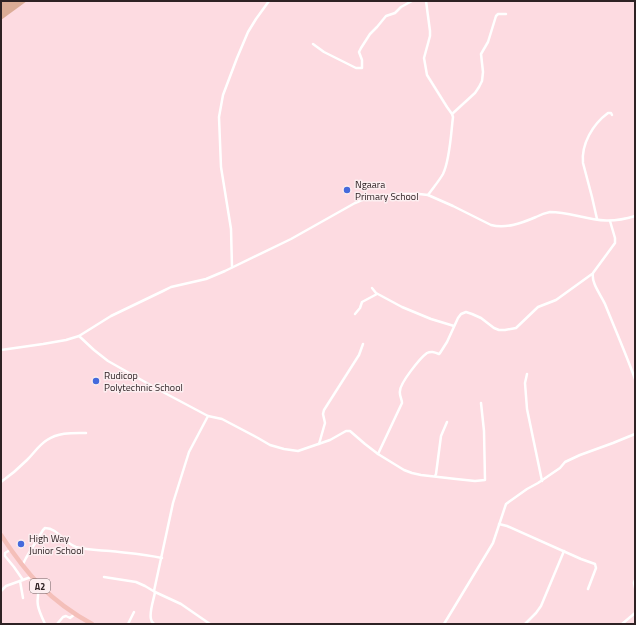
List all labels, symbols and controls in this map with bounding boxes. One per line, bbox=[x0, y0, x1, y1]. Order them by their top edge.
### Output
place label: Ngaara Primary School bbox=[355, 177, 418, 204]
marker: Ngaara Primary School bbox=[342, 185, 352, 195]
place label: Rudicop Polytechnic School bbox=[104, 368, 183, 395]
marker: Rudicop Polytechnic School bbox=[91, 376, 101, 386]
place label: High Way Junior School bbox=[29, 531, 84, 558]
marker: High Way Junior School bbox=[16, 539, 26, 549]
road number: A2 bbox=[30, 579, 50, 593]

